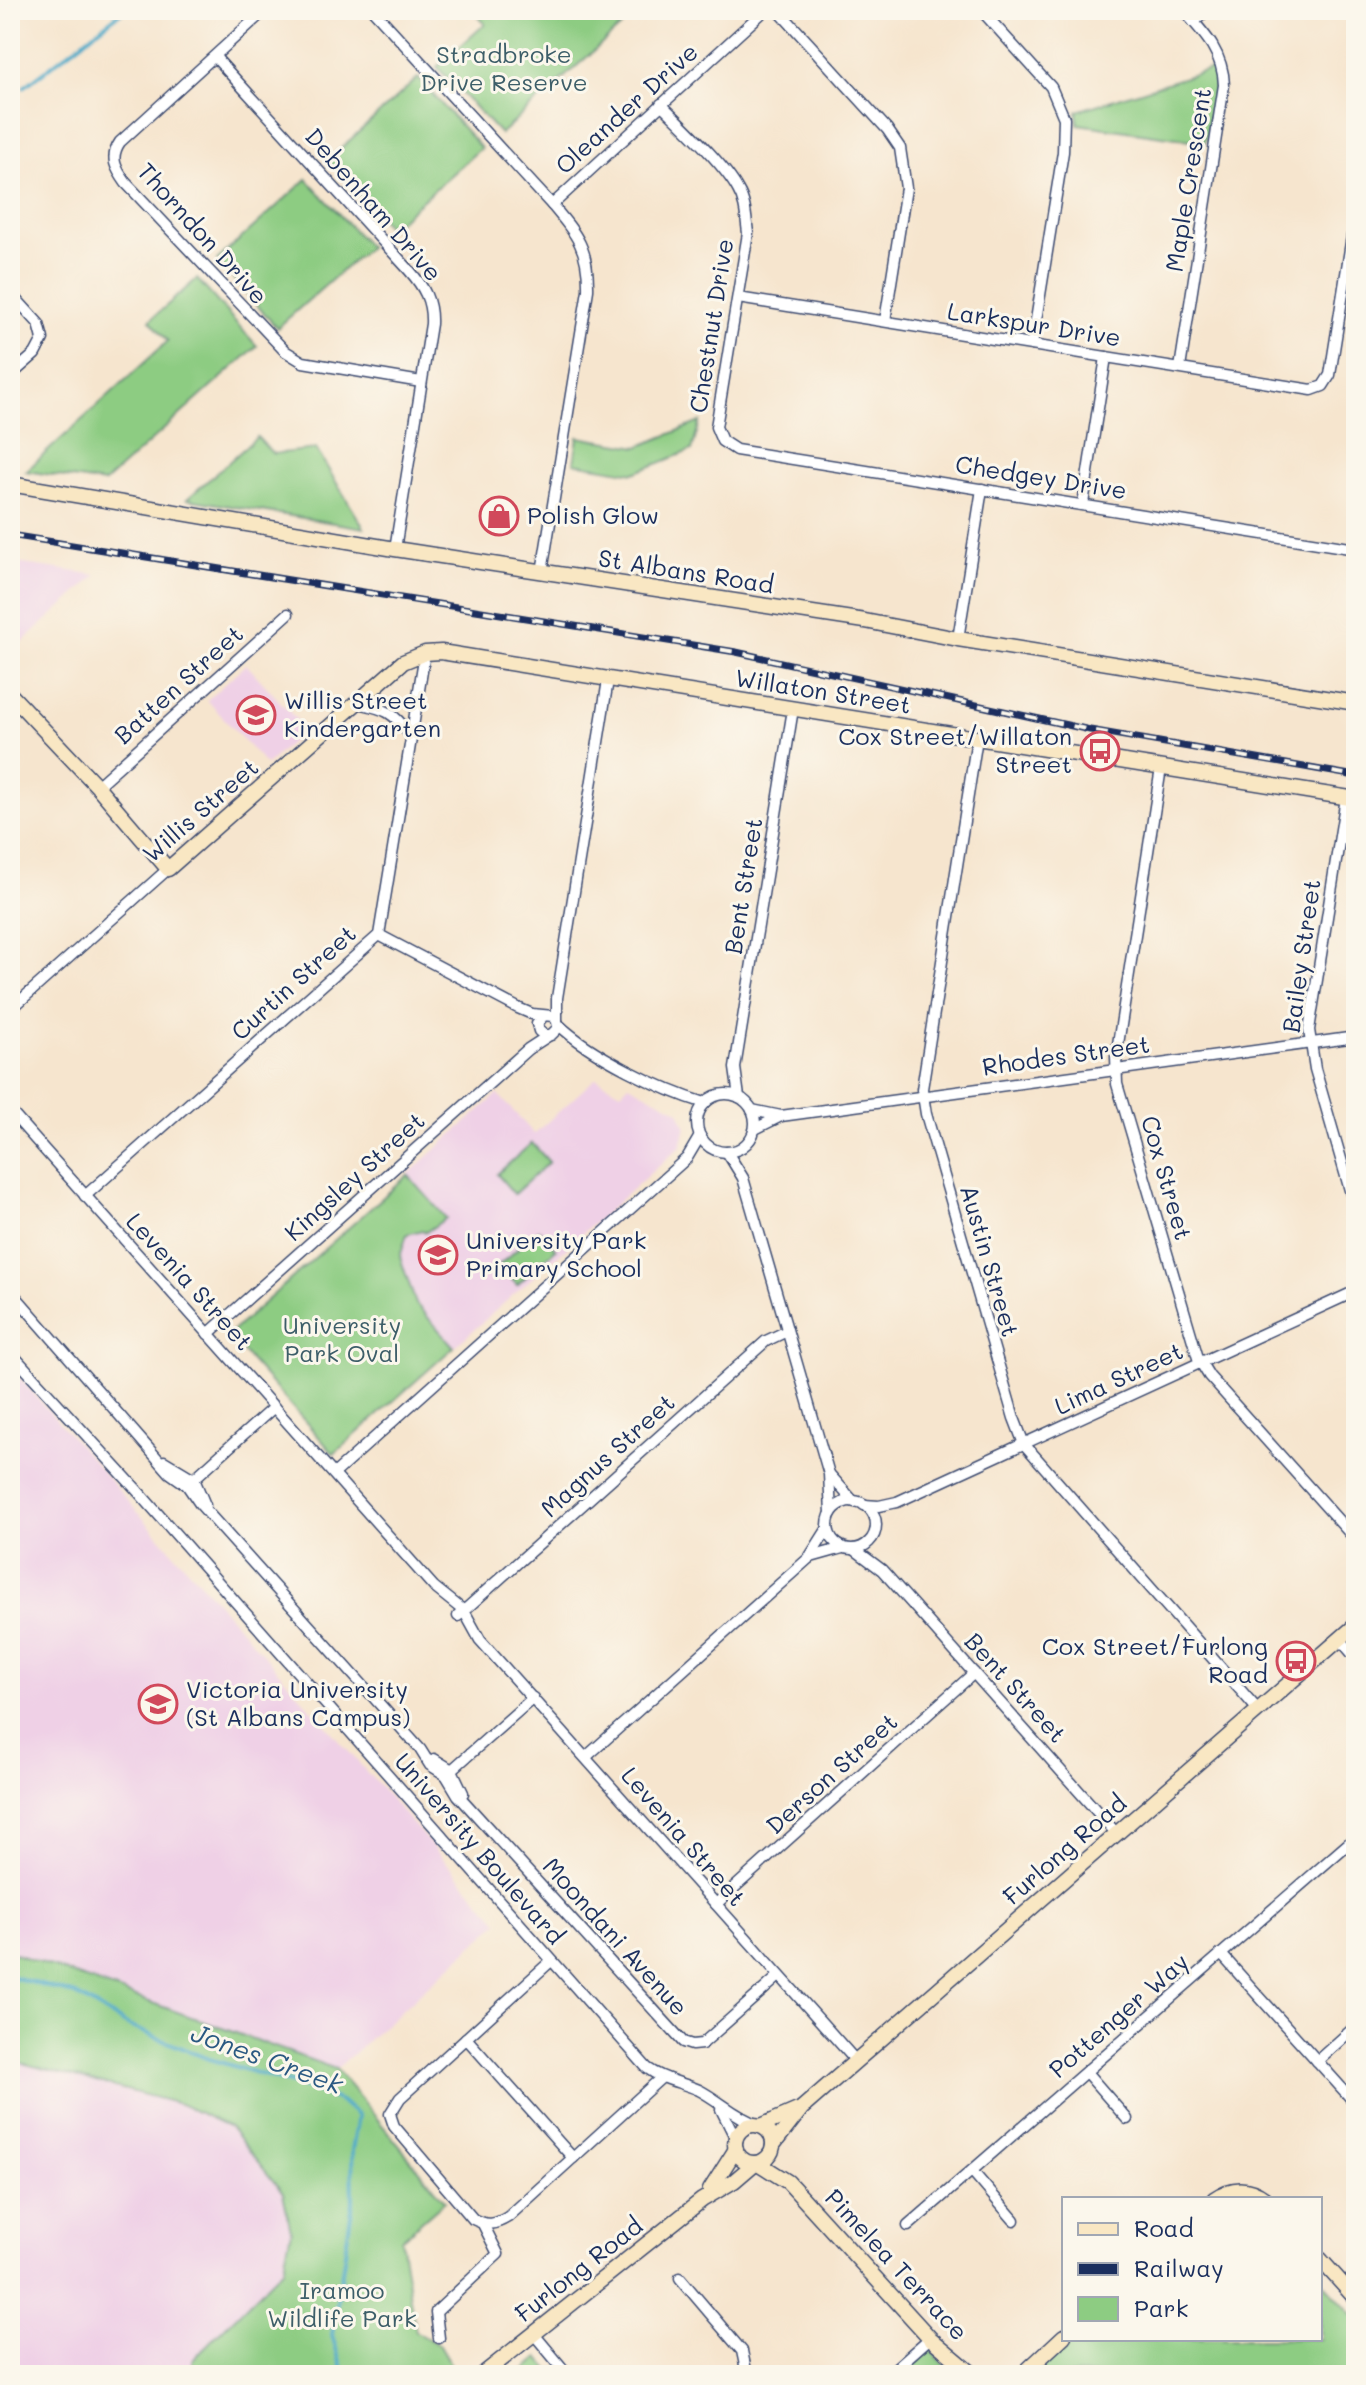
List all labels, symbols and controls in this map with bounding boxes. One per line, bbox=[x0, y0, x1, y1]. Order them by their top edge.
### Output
street label: Oleander Drive bbox=[548, 36, 704, 180]
park label: Stradbroke Drive Reserve bbox=[420, 38, 588, 97]
street label: Maple Crescent bbox=[1158, 85, 1217, 274]
street label: Debenham Drive bbox=[299, 121, 449, 287]
street label: Thorndon Drive bbox=[131, 156, 275, 310]
street label: Chestnut Drive bbox=[681, 236, 740, 415]
street label: Larkspur Drive bbox=[945, 295, 1123, 353]
street label: Chedgey Drive bbox=[953, 448, 1129, 505]
shop icon: Polish Glow bbox=[478, 495, 520, 537]
place label: Polish Glow bbox=[527, 499, 659, 530]
street label: St Albans Road bbox=[596, 541, 776, 600]
street label: Batten Street bbox=[107, 618, 249, 750]
street label: Willaton Street bbox=[733, 661, 913, 720]
place label: Willis Street Kindergarten bbox=[284, 684, 441, 743]
school or university icon: Willis Street Kindergarten bbox=[235, 694, 277, 736]
place label: Cox Street/Willaton Street bbox=[838, 720, 1072, 779]
bus stop icon: Cox Street/Willaton Street bbox=[1079, 730, 1121, 772]
street label: Willis Street bbox=[136, 751, 264, 869]
street label: Bent Street bbox=[716, 815, 769, 956]
street label: Bailey Street bbox=[1274, 877, 1327, 1035]
street label: Curtin Street bbox=[224, 918, 362, 1046]
street label: Rhodes Street bbox=[980, 1027, 1152, 1082]
street label: Kingsley Street bbox=[277, 1105, 431, 1247]
street label: Cox Street bbox=[1135, 1112, 1200, 1243]
street label: Austin Street bbox=[954, 1181, 1027, 1340]
street label: Levenia Street bbox=[120, 1206, 260, 1356]
place label: University Park Primary School bbox=[466, 1224, 646, 1283]
school or university icon: University Park Primary School bbox=[417, 1234, 459, 1276]
park label: University Park Oval bbox=[283, 1309, 401, 1368]
street label: Lima Street bbox=[1049, 1334, 1188, 1421]
street label: Magnus Street bbox=[533, 1386, 681, 1523]
street label: Bent Street bbox=[959, 1625, 1074, 1749]
place label: Cox Street/Furlong Road bbox=[1042, 1630, 1268, 1689]
bus stop icon: Cox Street/Furlong Road bbox=[1275, 1640, 1317, 1682]
place label: Victoria University (St Albans Campus) bbox=[186, 1673, 410, 1732]
school or university icon: Victoria University (St Albans Campus) bbox=[137, 1683, 179, 1725]
street label: Derson Street bbox=[759, 1706, 903, 1840]
street label: University Boulevard bbox=[388, 1746, 572, 1950]
street label: Levenia Street bbox=[615, 1760, 753, 1912]
street label: Furlong Road bbox=[996, 1787, 1132, 1911]
street label: Moondani Avenue bbox=[537, 1850, 695, 2022]
street label: Pottenger Way bbox=[1042, 1946, 1194, 2084]
water label: Jones Creek bbox=[187, 2015, 349, 2102]
street label: Pimelea Terrace bbox=[819, 2182, 975, 2346]
legend bbox=[1062, 2197, 1322, 2341]
street label: Furlong Road bbox=[508, 2209, 648, 2328]
text: Road bbox=[1134, 2212, 1194, 2243]
text: Railway bbox=[1134, 2252, 1224, 2283]
park label: Iramoo Wildlife Park bbox=[267, 2274, 417, 2333]
text: Park bbox=[1134, 2292, 1188, 2323]

